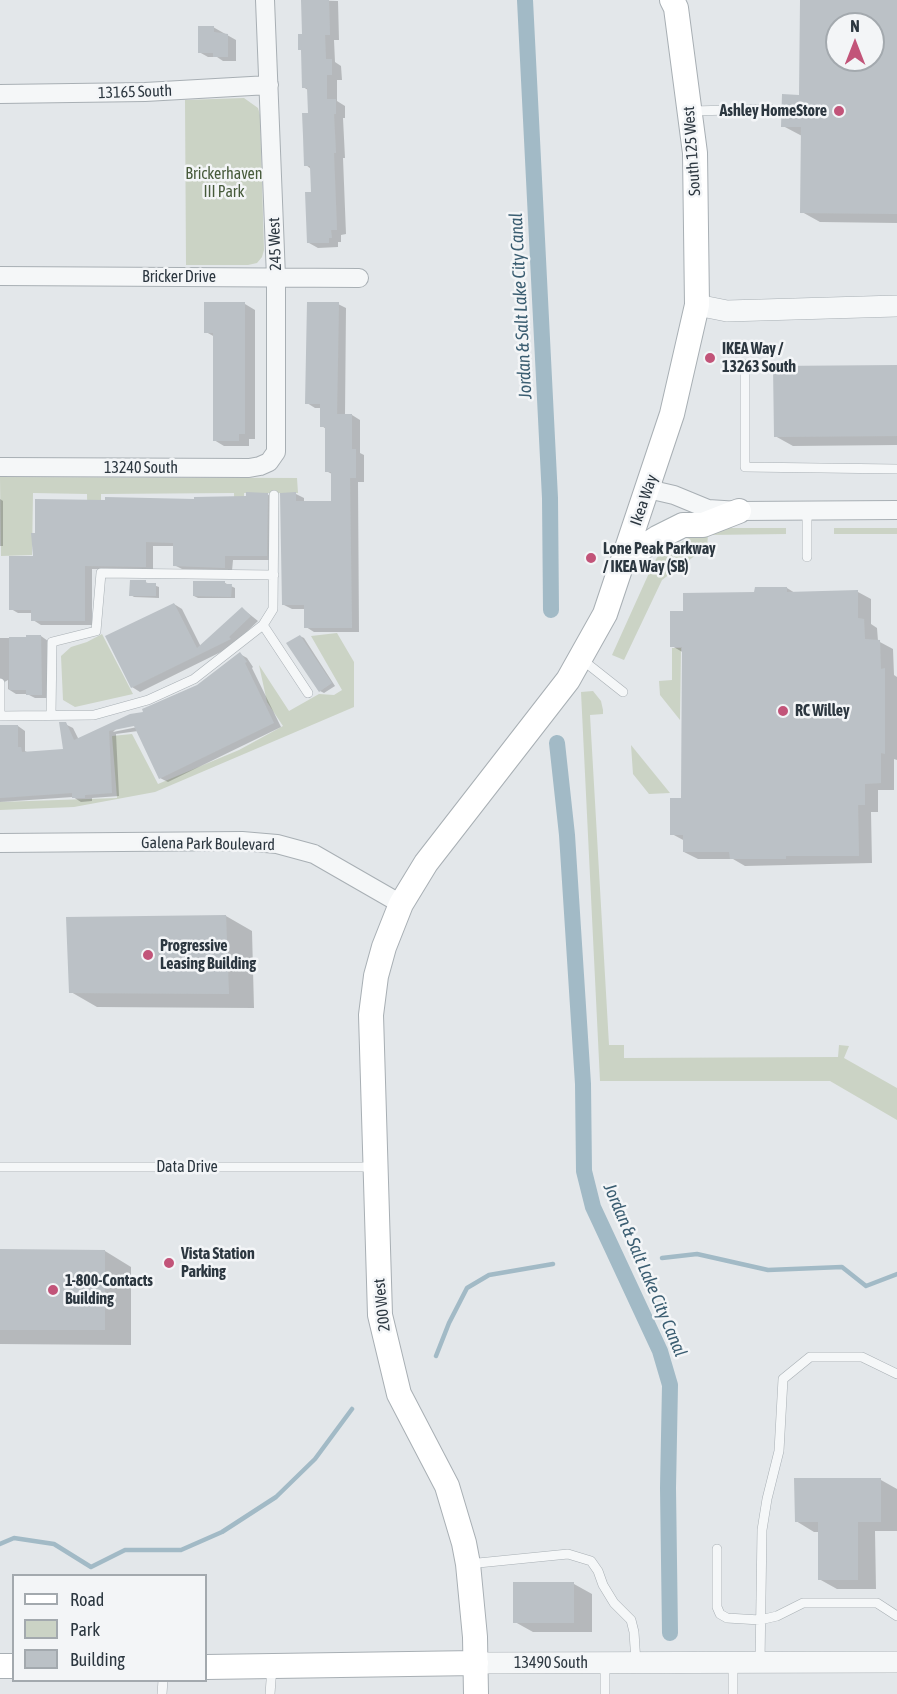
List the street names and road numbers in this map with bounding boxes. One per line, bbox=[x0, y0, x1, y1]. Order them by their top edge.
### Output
street label: 13165 South bbox=[98, 81, 172, 103]
street label: South 125 West bbox=[679, 105, 705, 197]
street label: 245 West bbox=[264, 217, 286, 271]
street label: Bricker Drive bbox=[142, 267, 216, 287]
street label: 13240 South bbox=[104, 458, 178, 478]
street label: Ikea Way bbox=[626, 472, 662, 528]
street label: Galena Park Boulevard bbox=[141, 833, 275, 855]
street label: Data Drive bbox=[156, 1157, 218, 1177]
street label: 200 West bbox=[370, 1277, 394, 1333]
street label: 13490 South bbox=[514, 1653, 588, 1673]

